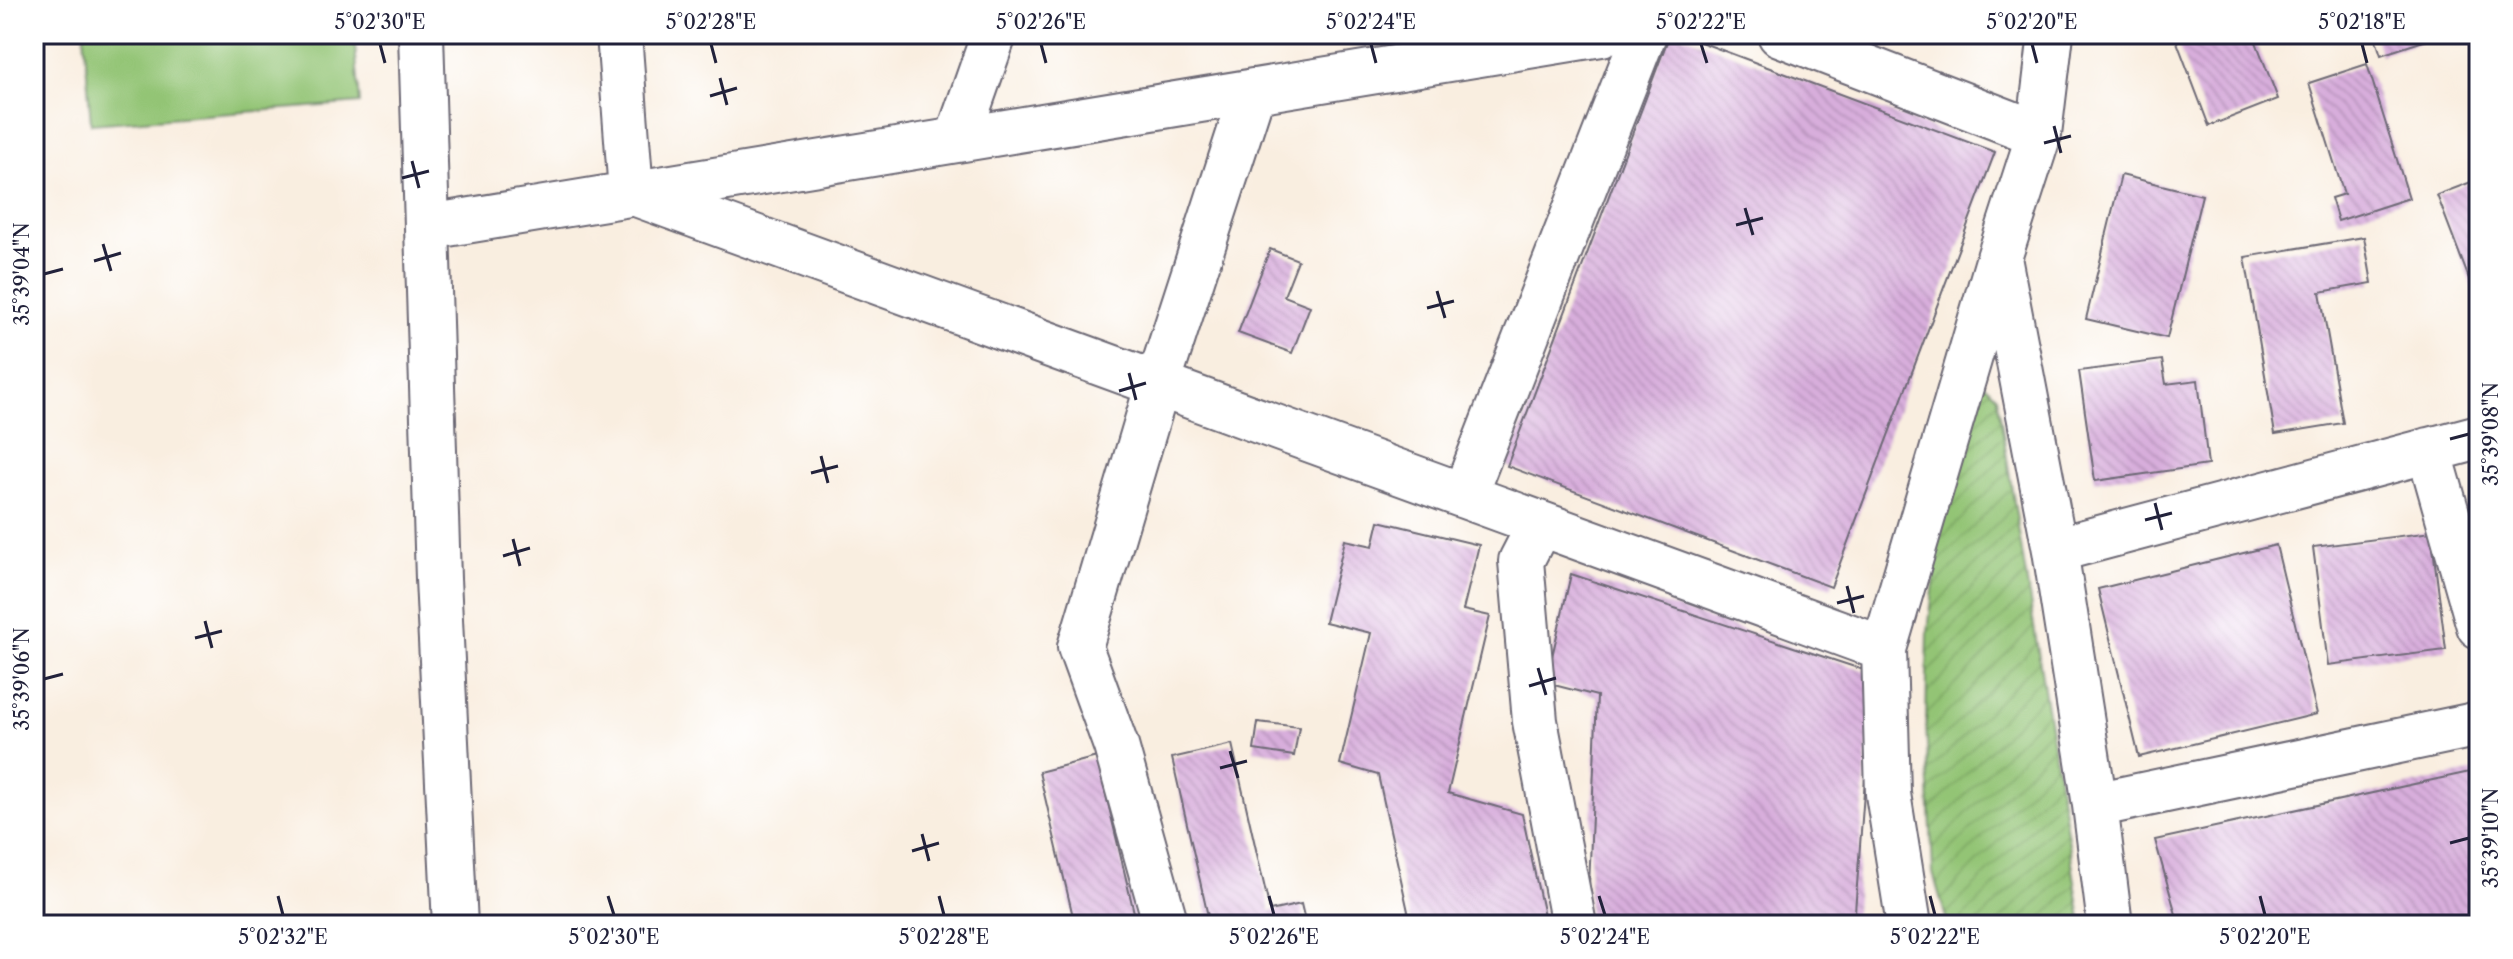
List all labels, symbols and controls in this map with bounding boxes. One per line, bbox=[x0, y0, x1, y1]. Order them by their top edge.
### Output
text: 5°02'30"E bbox=[335, 10, 425, 34]
text: 5°02'28"E bbox=[666, 10, 756, 34]
text: 5°02'26"E bbox=[996, 10, 1086, 34]
text: 5°02'24"E bbox=[1326, 10, 1416, 34]
text: 5°02'22"E bbox=[1656, 10, 1746, 34]
text: 5°02'20"E bbox=[1986, 10, 2078, 34]
text: 5°02'18"E bbox=[2318, 10, 2406, 34]
text: 35°39'04"N bbox=[10, 222, 34, 326]
text: 35°39'08"N bbox=[2479, 382, 2503, 486]
text: 35°39'06"N bbox=[10, 627, 34, 731]
text: 35°39'10"N bbox=[2479, 788, 2503, 888]
text: 5°02'32"E bbox=[238, 925, 328, 949]
text: 5°02'30"E bbox=[569, 925, 659, 949]
text: 5°02'28"E bbox=[899, 925, 989, 949]
text: 5°02'26"E bbox=[1229, 925, 1319, 949]
text: 5°02'24"E bbox=[1560, 925, 1650, 949]
text: 5°02'22"E bbox=[1890, 925, 1980, 949]
text: 5°02'20"E bbox=[2219, 925, 2311, 949]

